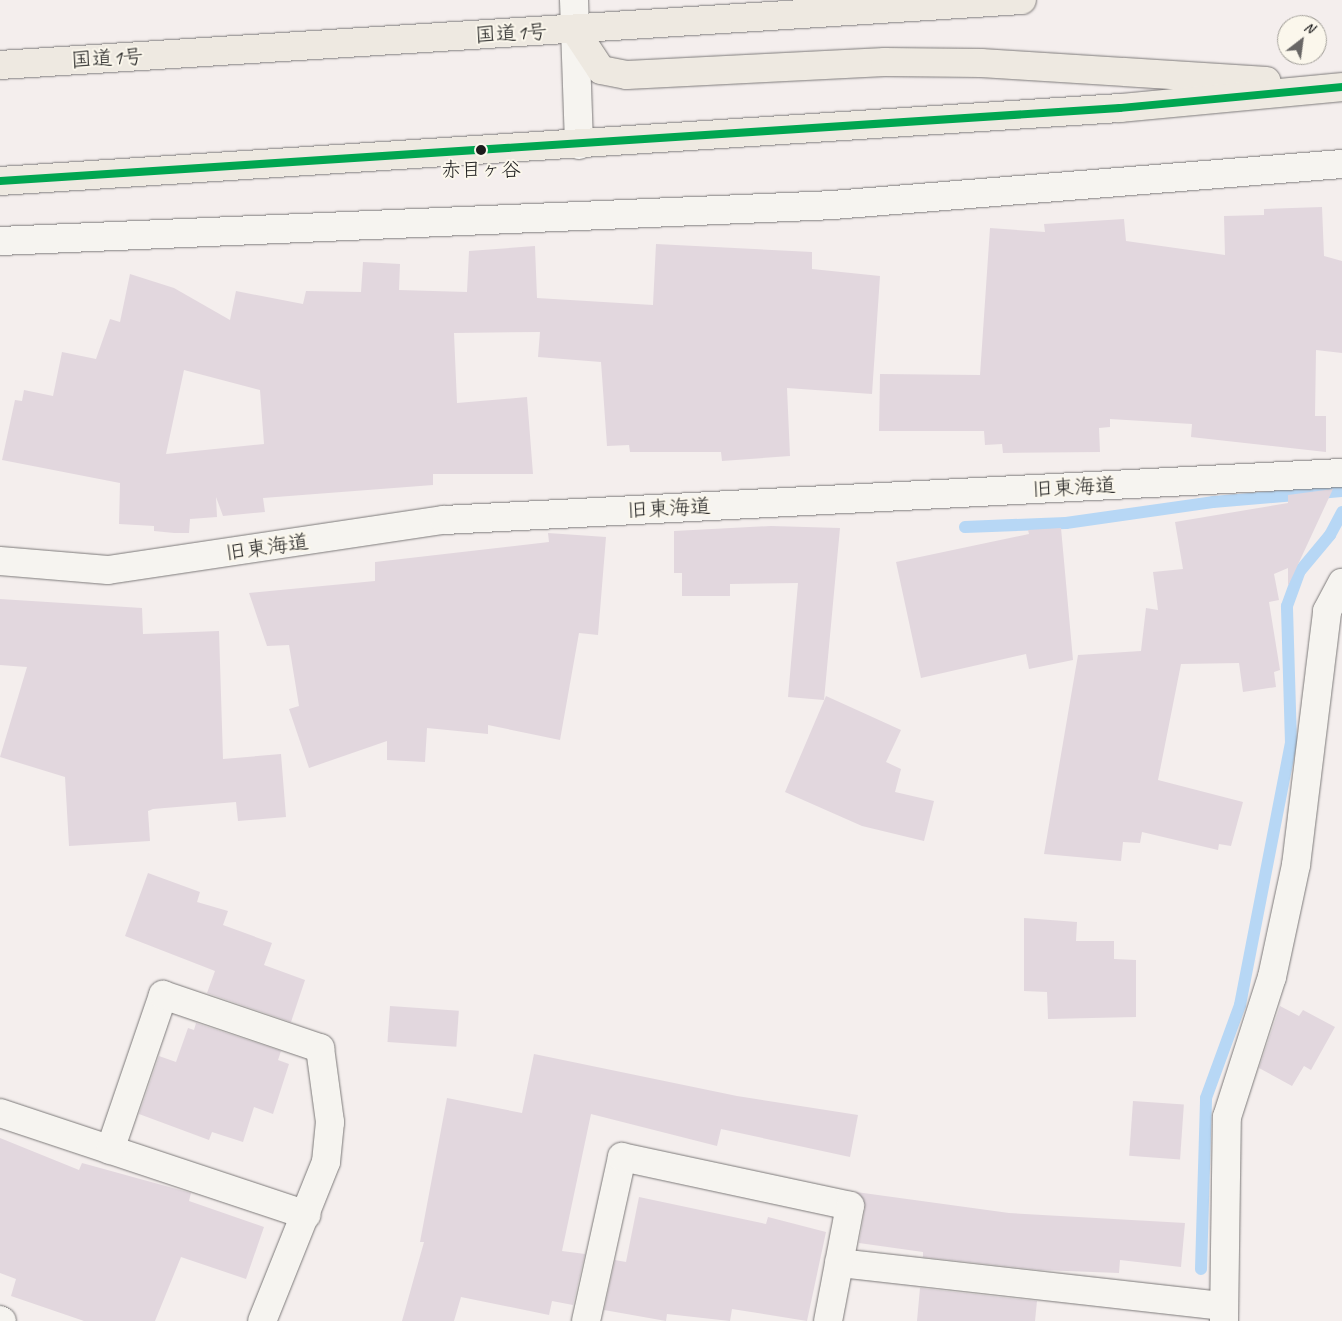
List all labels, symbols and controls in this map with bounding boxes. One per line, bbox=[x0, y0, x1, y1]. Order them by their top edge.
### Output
north arrow bbox=[1277, 15, 1327, 65]
text: N bbox=[1301, 18, 1317, 37]
street label: 国道1号 bbox=[474, 19, 548, 47]
street label: 国道1号 bbox=[70, 44, 144, 72]
marker: 赤目ヶ谷 bbox=[476, 145, 486, 155]
place label: 赤目ヶ谷 bbox=[441, 157, 521, 181]
street label: 旧東海道 bbox=[1031, 472, 1117, 502]
street label: 旧東海道 bbox=[626, 493, 712, 523]
street label: 旧東海道 bbox=[224, 529, 310, 565]

